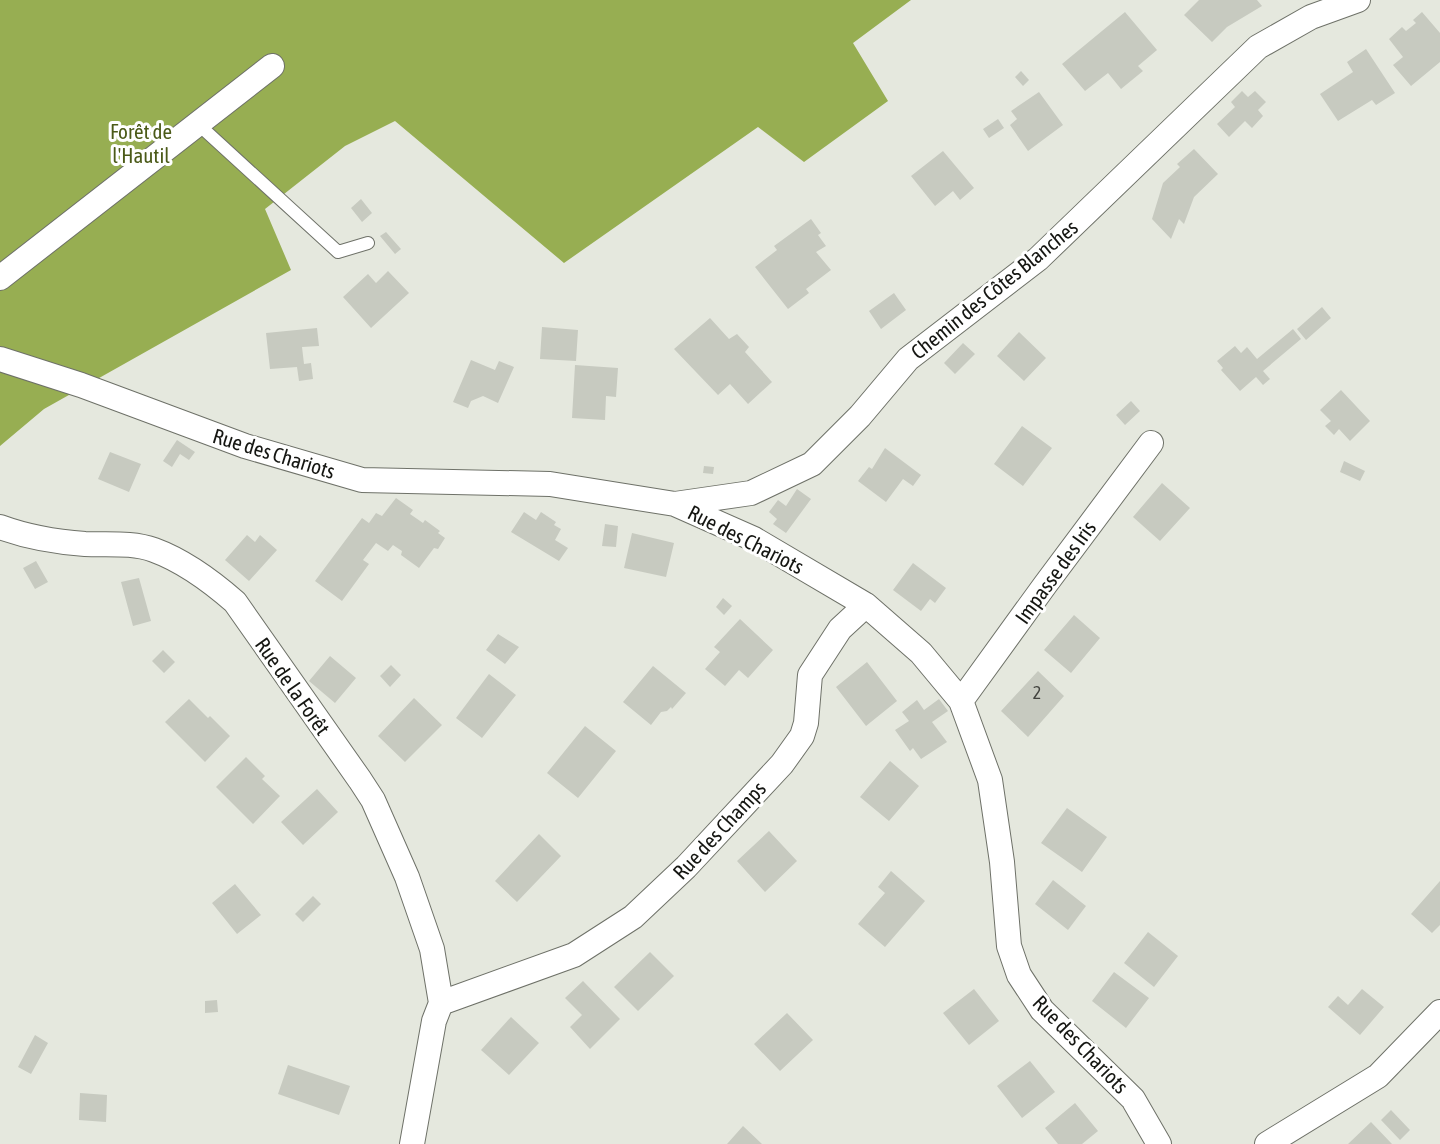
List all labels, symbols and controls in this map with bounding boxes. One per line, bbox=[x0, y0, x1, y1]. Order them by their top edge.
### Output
park label: Forêt de l'Hautil bbox=[110, 119, 172, 167]
street label: Chemin des Côtes Blanches bbox=[906, 214, 1082, 364]
street label: Rue des Chariots bbox=[210, 423, 338, 483]
street label: Rue des Chariots bbox=[684, 500, 808, 578]
street label: Impasse des Iris bbox=[1010, 516, 1100, 628]
street label: Rue de la Forêt bbox=[251, 633, 335, 739]
house number: 2 bbox=[1033, 682, 1041, 703]
street label: Rue des Champs bbox=[668, 776, 770, 884]
street label: Rue des Chariots bbox=[1028, 990, 1134, 1098]

